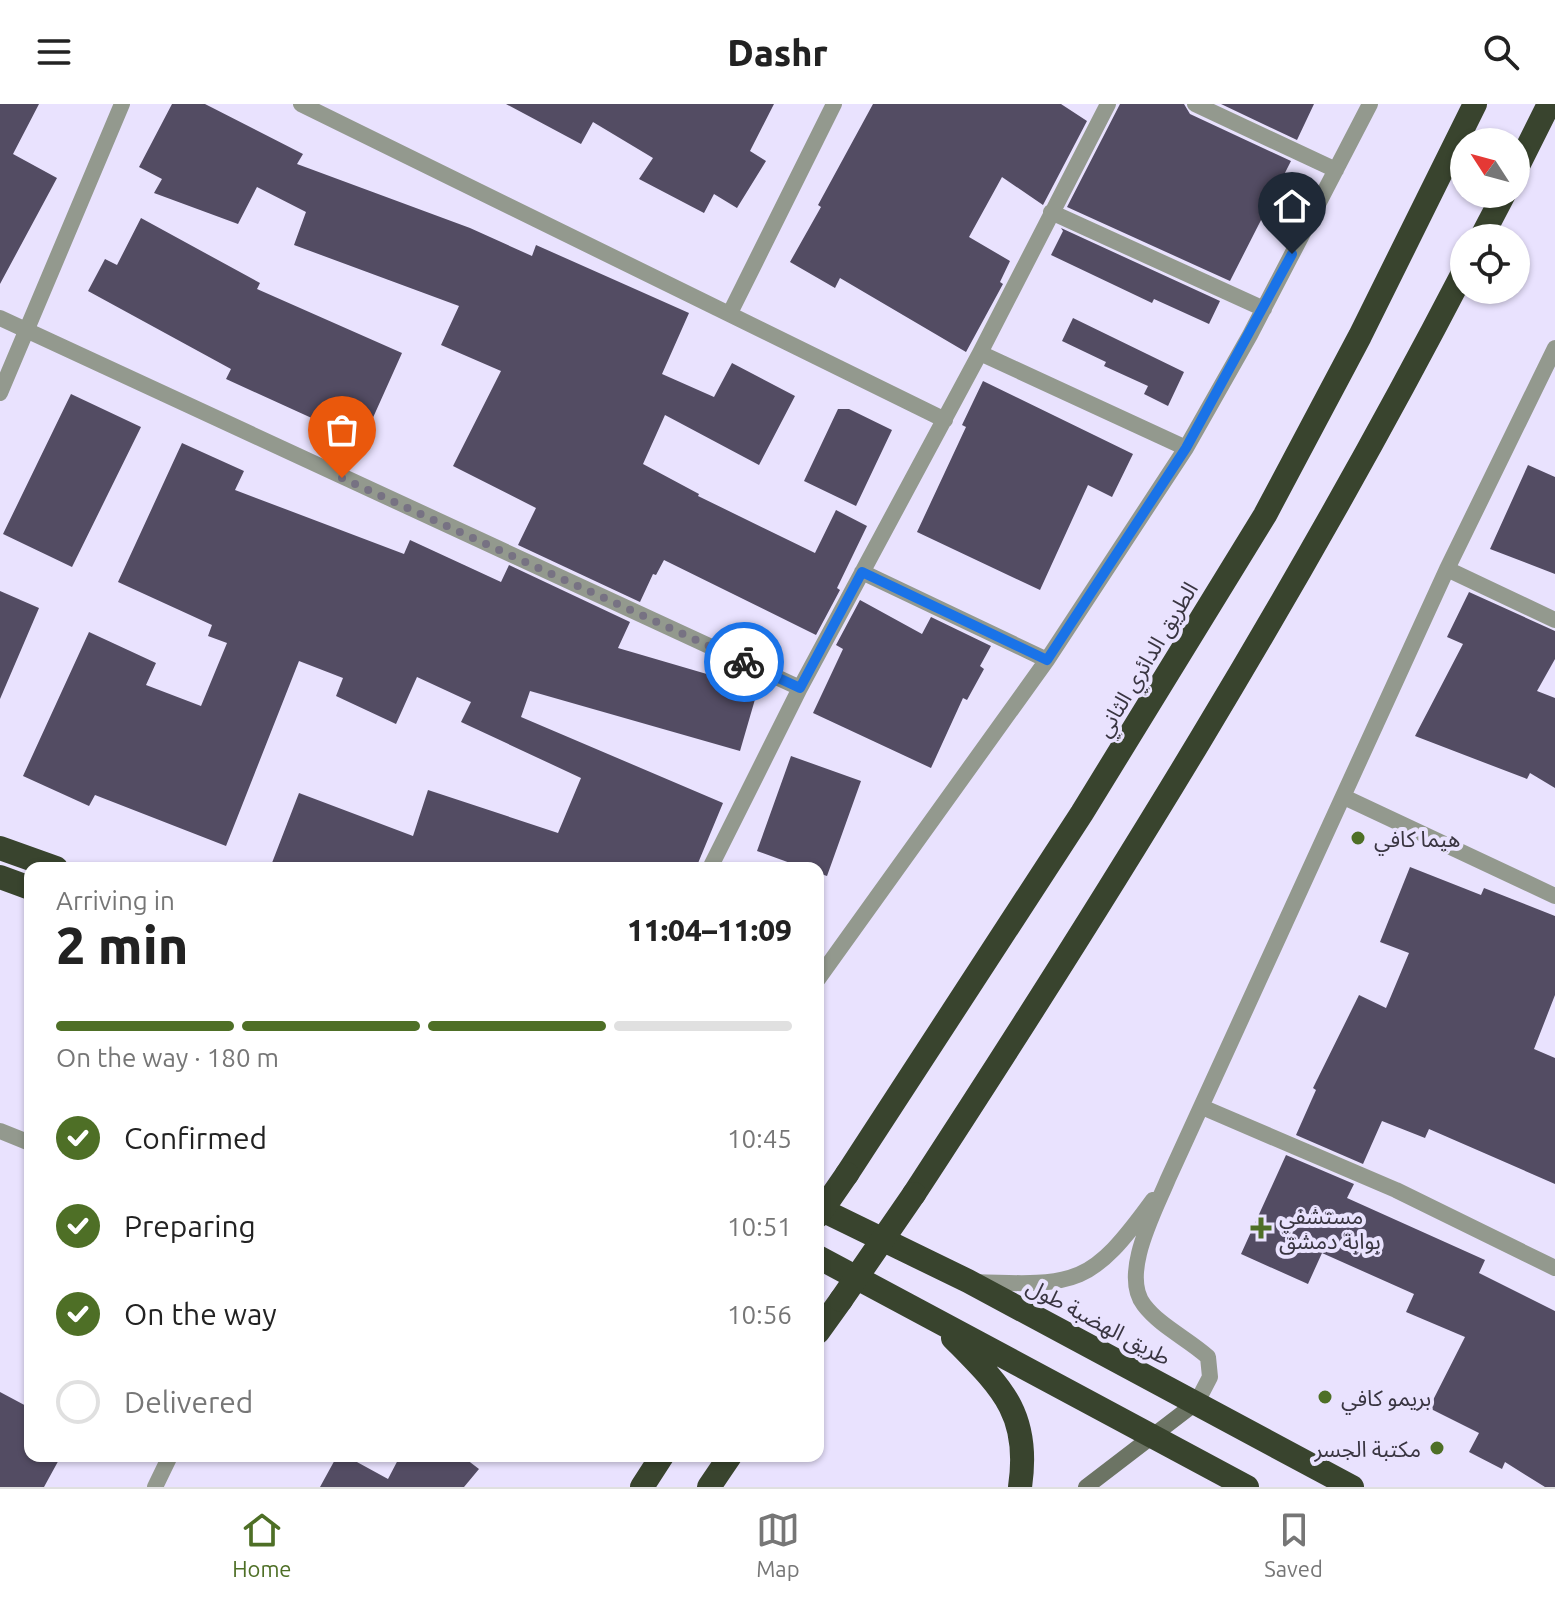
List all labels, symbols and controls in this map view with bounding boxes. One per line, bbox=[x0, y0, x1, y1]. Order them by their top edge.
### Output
icon: menu bbox=[32, 30, 76, 74]
icon: search bbox=[1479, 30, 1523, 74]
text: Dashr bbox=[727, 32, 828, 73]
north arrow bbox=[1450, 128, 1530, 208]
map controls bbox=[1450, 128, 1530, 304]
pin bbox=[1258, 172, 1326, 254]
icon: home bbox=[1270, 184, 1314, 228]
button: locate bbox=[1450, 224, 1530, 304]
pin bbox=[308, 396, 376, 478]
icon: bag bbox=[320, 408, 364, 452]
street label: الطريق الدائري الثاني bbox=[1090, 577, 1206, 743]
courier bbox=[704, 622, 784, 702]
icon: bike bbox=[722, 640, 766, 684]
place label: هيما كافي bbox=[1374, 826, 1460, 856]
marker: هيما كافي bbox=[1349, 829, 1367, 847]
text: Arriving in bbox=[56, 886, 175, 915]
text: 11:04–11:09 bbox=[627, 913, 792, 947]
text: 2 min bbox=[56, 916, 188, 974]
text: On the way · 180 m bbox=[56, 1043, 279, 1072]
icon: check bbox=[56, 1116, 100, 1160]
text: Confirmed bbox=[124, 1121, 267, 1155]
text: 10:45 bbox=[727, 1124, 792, 1153]
place label: مستشفي بوابة دمشق bbox=[1279, 1203, 1381, 1255]
icon: check bbox=[56, 1204, 100, 1248]
text: Preparing bbox=[124, 1209, 256, 1243]
text: 10:51 bbox=[727, 1212, 792, 1241]
marker: مستشفي بوابة دمشق bbox=[1250, 1217, 1272, 1239]
street label: طريق الهضبة طول bbox=[1022, 1273, 1175, 1371]
icon: check bbox=[56, 1292, 100, 1336]
text: On the way bbox=[124, 1297, 277, 1331]
text: 10:56 bbox=[727, 1300, 792, 1329]
text: Delivered bbox=[124, 1385, 253, 1419]
place label: بريمو كافي bbox=[1341, 1385, 1431, 1415]
marker: بريمو كافي bbox=[1316, 1388, 1334, 1406]
place label: مكتبة الجسر bbox=[1313, 1436, 1421, 1462]
marker: مكتبة الجسر bbox=[1428, 1439, 1446, 1457]
tab: Home bbox=[232, 1508, 292, 1581]
tab: Map bbox=[756, 1508, 800, 1581]
tab: Saved bbox=[1264, 1508, 1323, 1581]

